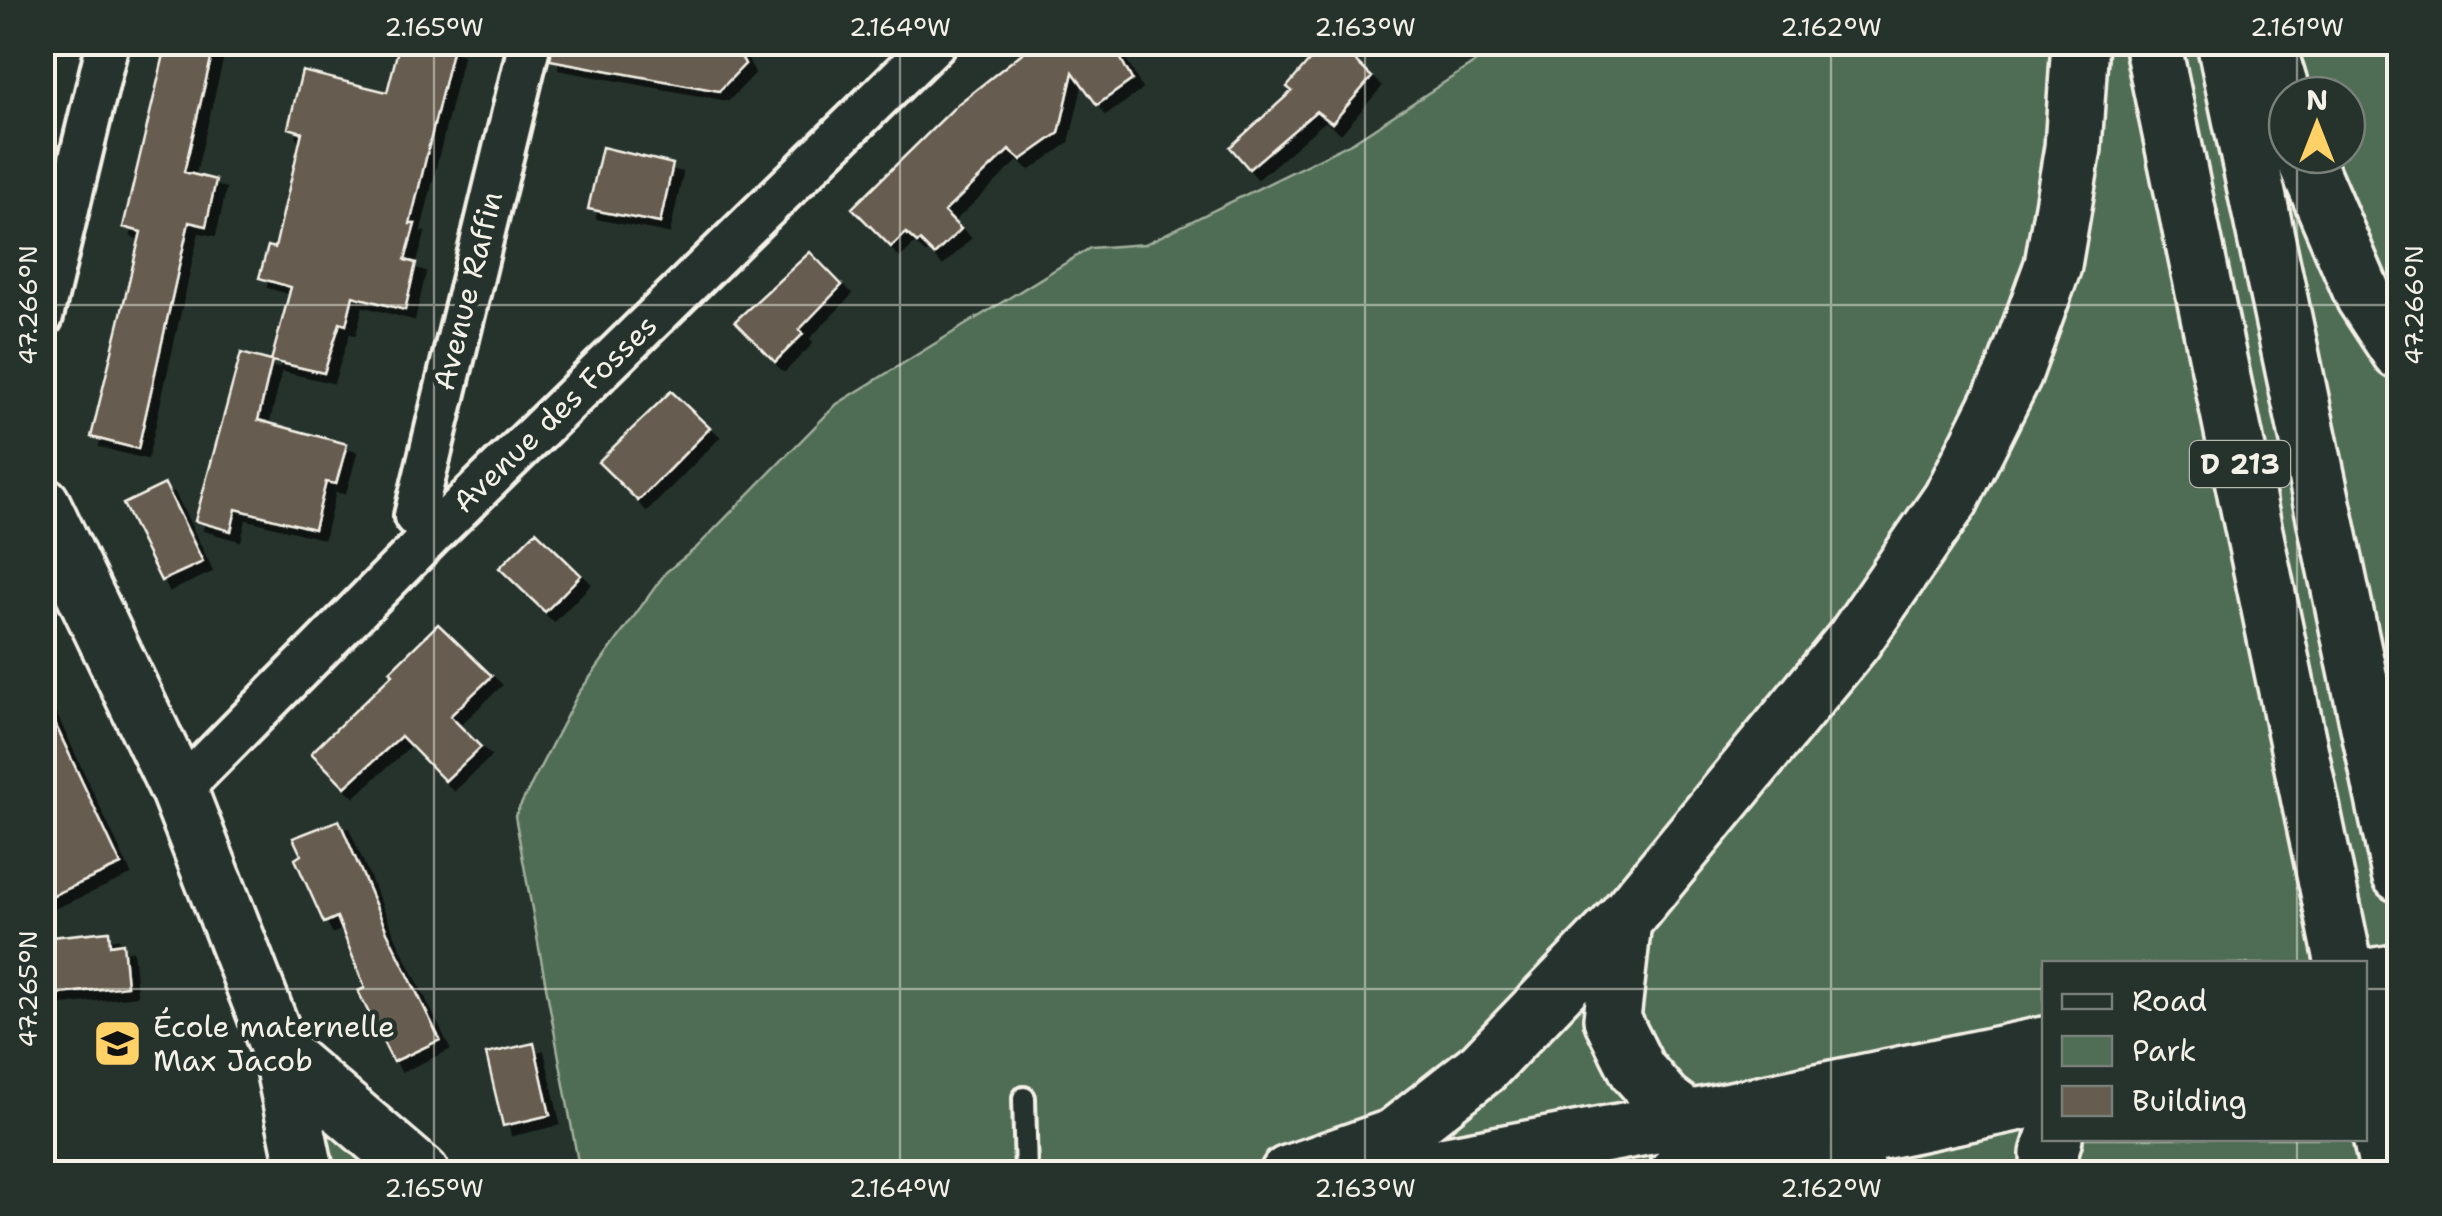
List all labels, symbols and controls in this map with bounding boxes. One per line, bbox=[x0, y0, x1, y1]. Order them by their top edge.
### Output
text: 2.165°W bbox=[384, 10, 484, 44]
text: 2.164°W bbox=[849, 10, 951, 44]
text: 2.163°W bbox=[1314, 10, 1416, 44]
text: 2.162°W bbox=[1780, 10, 1882, 44]
text: 2.161°W bbox=[2250, 10, 2344, 44]
north arrow bbox=[2267, 75, 2367, 175]
text: N bbox=[2306, 81, 2328, 119]
street label: Avenue Raffin bbox=[423, 187, 512, 395]
text: 47.266°N bbox=[11, 245, 45, 365]
text: 47.266°N bbox=[2397, 245, 2431, 365]
street label: Avenue des Fosses bbox=[443, 305, 666, 522]
road number: D 213 bbox=[2190, 441, 2290, 487]
text: 47.265°N bbox=[11, 930, 45, 1048]
legend bbox=[2042, 961, 2367, 1141]
text: Road bbox=[2132, 980, 2207, 1021]
place label: École maternelle Max Jacob bbox=[153, 1006, 395, 1081]
school or university icon: École maternelle Max Jacob bbox=[92, 1018, 144, 1070]
text: Park bbox=[2132, 1030, 2196, 1071]
text: Building bbox=[2132, 1080, 2247, 1121]
text: 2.165°W bbox=[384, 1171, 484, 1205]
text: 2.164°W bbox=[849, 1171, 951, 1205]
text: 2.163°W bbox=[1314, 1171, 1416, 1205]
text: 2.162°W bbox=[1780, 1171, 1882, 1205]

